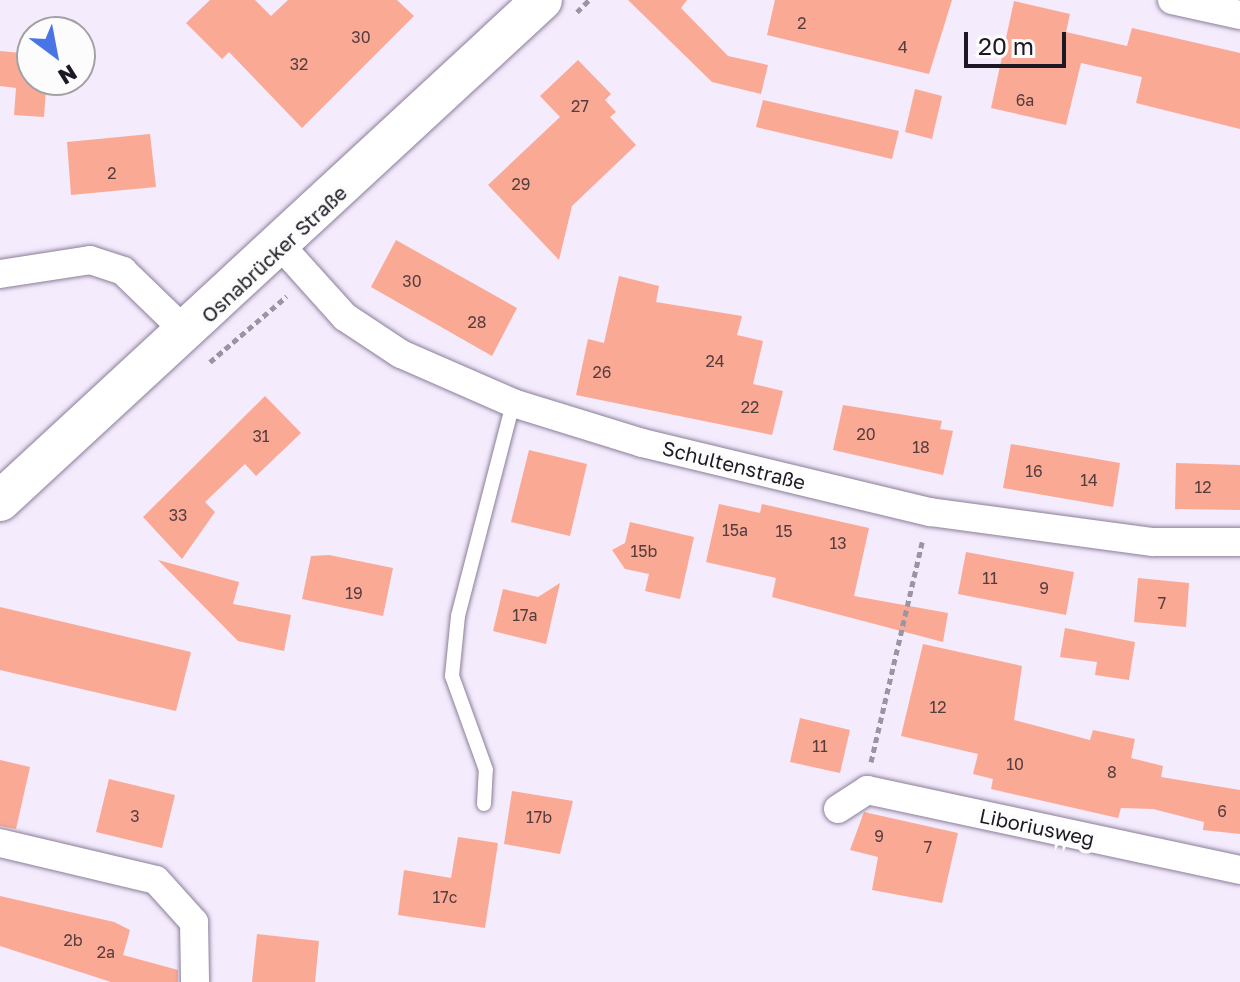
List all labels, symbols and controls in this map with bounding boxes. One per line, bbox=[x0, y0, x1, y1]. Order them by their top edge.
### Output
house number: 2 bbox=[797, 13, 807, 33]
north arrow bbox=[16, 16, 96, 96]
scale bar bbox=[968, 16, 1070, 66]
house number: 30 bbox=[351, 27, 371, 47]
text: 20 m bbox=[978, 31, 1034, 60]
house number: 4 bbox=[898, 37, 908, 57]
house number: 32 bbox=[290, 54, 308, 74]
text: N bbox=[54, 59, 82, 91]
house number: 6a bbox=[1016, 90, 1034, 110]
house number: 27 bbox=[571, 96, 589, 116]
house number: 2 bbox=[107, 163, 117, 183]
house number: 29 bbox=[512, 174, 530, 194]
street label: Osnabrücker Straße bbox=[196, 180, 352, 328]
house number: 30 bbox=[402, 271, 422, 291]
house number: 28 bbox=[467, 312, 487, 332]
house number: 24 bbox=[705, 351, 725, 371]
house number: 26 bbox=[593, 362, 611, 382]
house number: 22 bbox=[741, 397, 759, 417]
house number: 20 bbox=[856, 424, 876, 444]
house number: 31 bbox=[252, 426, 270, 446]
street label: Schultenstraße bbox=[660, 436, 808, 494]
house number: 18 bbox=[912, 437, 930, 457]
house number: 16 bbox=[1025, 461, 1043, 481]
house number: 14 bbox=[1080, 470, 1098, 490]
house number: 12 bbox=[1194, 477, 1212, 497]
house number: 33 bbox=[169, 505, 187, 525]
house number: 15a bbox=[722, 520, 748, 540]
house number: 15 bbox=[775, 521, 793, 541]
house number: 13 bbox=[829, 533, 847, 553]
house number: 15b bbox=[631, 541, 657, 561]
house number: 11 bbox=[982, 568, 998, 588]
house number: 9 bbox=[1039, 578, 1049, 598]
house number: 19 bbox=[345, 583, 363, 603]
house number: 7 bbox=[1158, 593, 1166, 613]
house number: 17a bbox=[512, 605, 538, 625]
house number: 12 bbox=[929, 697, 947, 717]
house number: 11 bbox=[812, 736, 828, 756]
house number: 10 bbox=[1006, 754, 1024, 774]
house number: 8 bbox=[1107, 762, 1117, 782]
house number: 6 bbox=[1217, 801, 1227, 821]
street label: Liboriusweg bbox=[977, 803, 1097, 851]
house number: 3 bbox=[130, 806, 140, 826]
house number: 17b bbox=[526, 807, 552, 827]
house number: 9 bbox=[874, 826, 884, 846]
house number: 7 bbox=[924, 837, 932, 857]
house number: 17c bbox=[433, 887, 457, 907]
house number: 2b bbox=[63, 930, 83, 950]
house number: 2a bbox=[97, 942, 115, 962]

